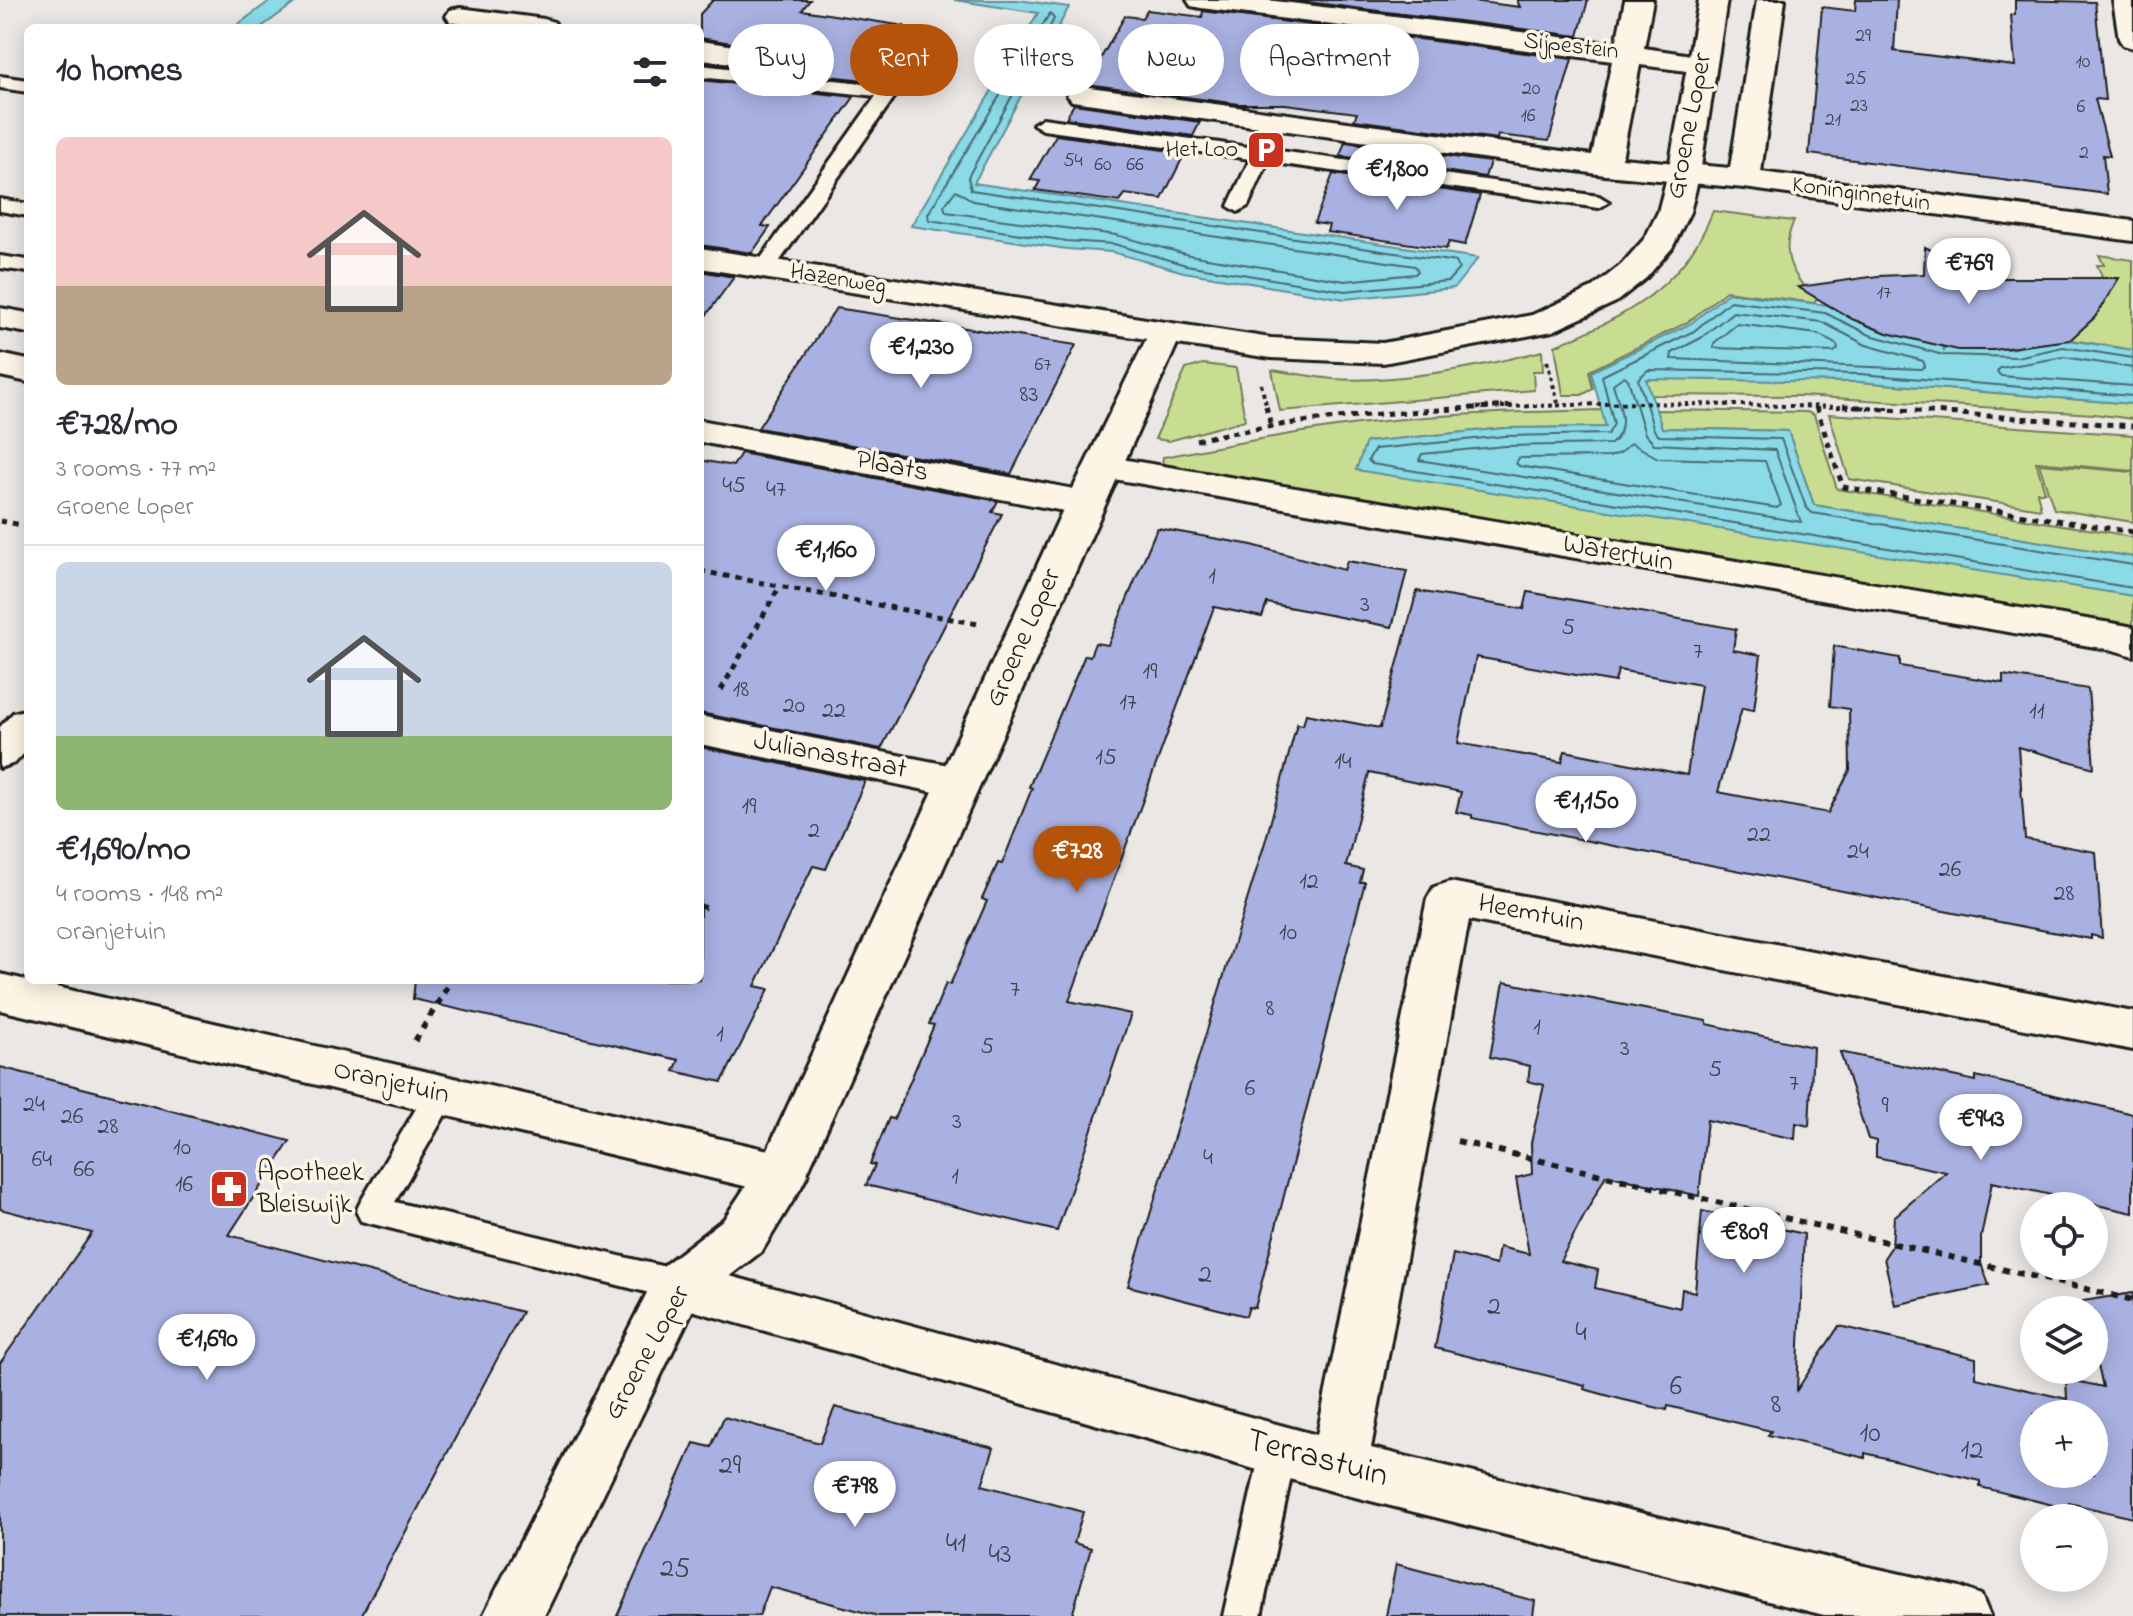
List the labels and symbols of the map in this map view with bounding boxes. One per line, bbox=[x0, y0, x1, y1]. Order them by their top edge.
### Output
house number: 29 bbox=[1855, 22, 1871, 51]
street label: Sijpestein bbox=[1521, 24, 1621, 70]
house number: 10 bbox=[2076, 48, 2091, 77]
street label: Groene Loper bbox=[1656, 49, 1724, 203]
house number: 25 bbox=[1845, 65, 1867, 94]
house number: 20 bbox=[1522, 75, 1541, 104]
house number: 23 bbox=[1850, 92, 1868, 121]
house number: 6 bbox=[2077, 93, 2086, 122]
house number: 16 bbox=[1520, 102, 1536, 131]
house number: 21 bbox=[1825, 106, 1841, 135]
parking icon: Het Loo bbox=[1245, 129, 1287, 171]
place label: Het Loo bbox=[1165, 133, 1238, 168]
house number: 2 bbox=[2079, 139, 2089, 168]
pin: €1,800 bbox=[1332, 144, 1462, 212]
house number: 54 bbox=[1063, 147, 1083, 176]
house number: 60 bbox=[1094, 151, 1112, 180]
house number: 66 bbox=[1126, 151, 1144, 180]
street label: Koninginnetuin bbox=[1789, 168, 1933, 222]
pin: €769 bbox=[1922, 238, 2016, 306]
street label: Hazenweg bbox=[787, 255, 889, 305]
house number: 17 bbox=[1877, 279, 1891, 308]
pin: €1,230 bbox=[856, 322, 986, 390]
house number: 67 bbox=[1034, 351, 1052, 380]
house number: 83 bbox=[1020, 378, 1038, 413]
street label: Plaats bbox=[852, 440, 932, 494]
house number: 45 bbox=[722, 469, 746, 504]
house number: 47 bbox=[766, 473, 786, 508]
street label: Watertuin bbox=[1559, 524, 1677, 584]
pin: €1,160 bbox=[761, 525, 891, 593]
house number: 1 bbox=[1208, 560, 1216, 595]
street label: Groene Loper bbox=[975, 562, 1073, 714]
house number: 3 bbox=[1360, 588, 1370, 623]
house number: 5 bbox=[1561, 611, 1575, 646]
house number: 7 bbox=[1693, 635, 1703, 670]
house number: 19 bbox=[1143, 655, 1158, 690]
house number: 18 bbox=[733, 673, 749, 708]
house number: 17 bbox=[1119, 686, 1137, 721]
house number: 20 bbox=[783, 689, 805, 724]
house number: 22 bbox=[822, 694, 846, 729]
house number: 11 bbox=[2029, 695, 2045, 730]
street label: Julianastraat bbox=[750, 721, 910, 791]
house number: 15 bbox=[1095, 741, 1117, 776]
house number: 14 bbox=[1334, 745, 1352, 780]
pin: €1,150 bbox=[1521, 776, 1651, 844]
house number: 19 bbox=[742, 790, 757, 825]
house number: 2 bbox=[808, 814, 820, 849]
house number: 22 bbox=[1747, 818, 1771, 853]
pin: €728 bbox=[1030, 826, 1124, 894]
house number: 24 bbox=[1847, 835, 1869, 870]
house number: 26 bbox=[1939, 853, 1962, 888]
house number: 12 bbox=[1299, 865, 1319, 900]
house number: 28 bbox=[2054, 877, 2074, 912]
street label: Heemtuin bbox=[1474, 884, 1588, 944]
house number: 10 bbox=[1279, 916, 1297, 951]
house number: 7 bbox=[1010, 973, 1020, 1008]
house number: 8 bbox=[1266, 992, 1275, 1027]
house number: 1 bbox=[1533, 1011, 1541, 1046]
house number: 1 bbox=[716, 1018, 724, 1053]
house number: 5 bbox=[980, 1030, 994, 1065]
house number: 3 bbox=[1620, 1032, 1630, 1067]
street label: Oranjetuin bbox=[329, 1050, 453, 1116]
house number: 5 bbox=[1708, 1053, 1722, 1088]
house number: 7 bbox=[1789, 1067, 1799, 1102]
house number: 6 bbox=[1245, 1072, 1256, 1107]
house number: 24 bbox=[23, 1088, 45, 1123]
house number: 9 bbox=[1881, 1089, 1889, 1124]
pin: €943 bbox=[1934, 1094, 2028, 1162]
house number: 26 bbox=[61, 1100, 84, 1135]
house number: 3 bbox=[952, 1105, 962, 1140]
house number: 28 bbox=[98, 1110, 118, 1145]
house number: 10 bbox=[173, 1131, 191, 1166]
house number: 4 bbox=[1203, 1141, 1213, 1176]
house number: 64 bbox=[32, 1143, 52, 1178]
house number: 66 bbox=[73, 1153, 95, 1188]
place label: Apotheek Bleiswijk bbox=[256, 1153, 365, 1226]
house number: 1 bbox=[951, 1160, 959, 1195]
house number: 16 bbox=[175, 1168, 194, 1203]
pharmacy icon: Apotheek Bleiswijk bbox=[208, 1168, 250, 1210]
pin: €809 bbox=[1697, 1207, 1791, 1275]
house number: 2 bbox=[1198, 1255, 1212, 1296]
street label: Groene Loper bbox=[594, 1278, 702, 1428]
house number: 2 bbox=[1487, 1287, 1501, 1328]
house number: 4 bbox=[1575, 1313, 1587, 1354]
pin: €1,690 bbox=[142, 1314, 272, 1382]
house number: 6 bbox=[1670, 1367, 1682, 1408]
house number: 8 bbox=[1771, 1385, 1781, 1426]
house number: 10 bbox=[1859, 1414, 1881, 1455]
street label: Terrastuin bbox=[1240, 1416, 1394, 1502]
house number: 12 bbox=[1961, 1431, 1983, 1472]
house number: 29 bbox=[719, 1446, 742, 1487]
pin: €798 bbox=[808, 1461, 902, 1529]
house number: 41 bbox=[946, 1524, 966, 1565]
house number: 43 bbox=[988, 1535, 1012, 1576]
house number: 25 bbox=[660, 1549, 690, 1590]

